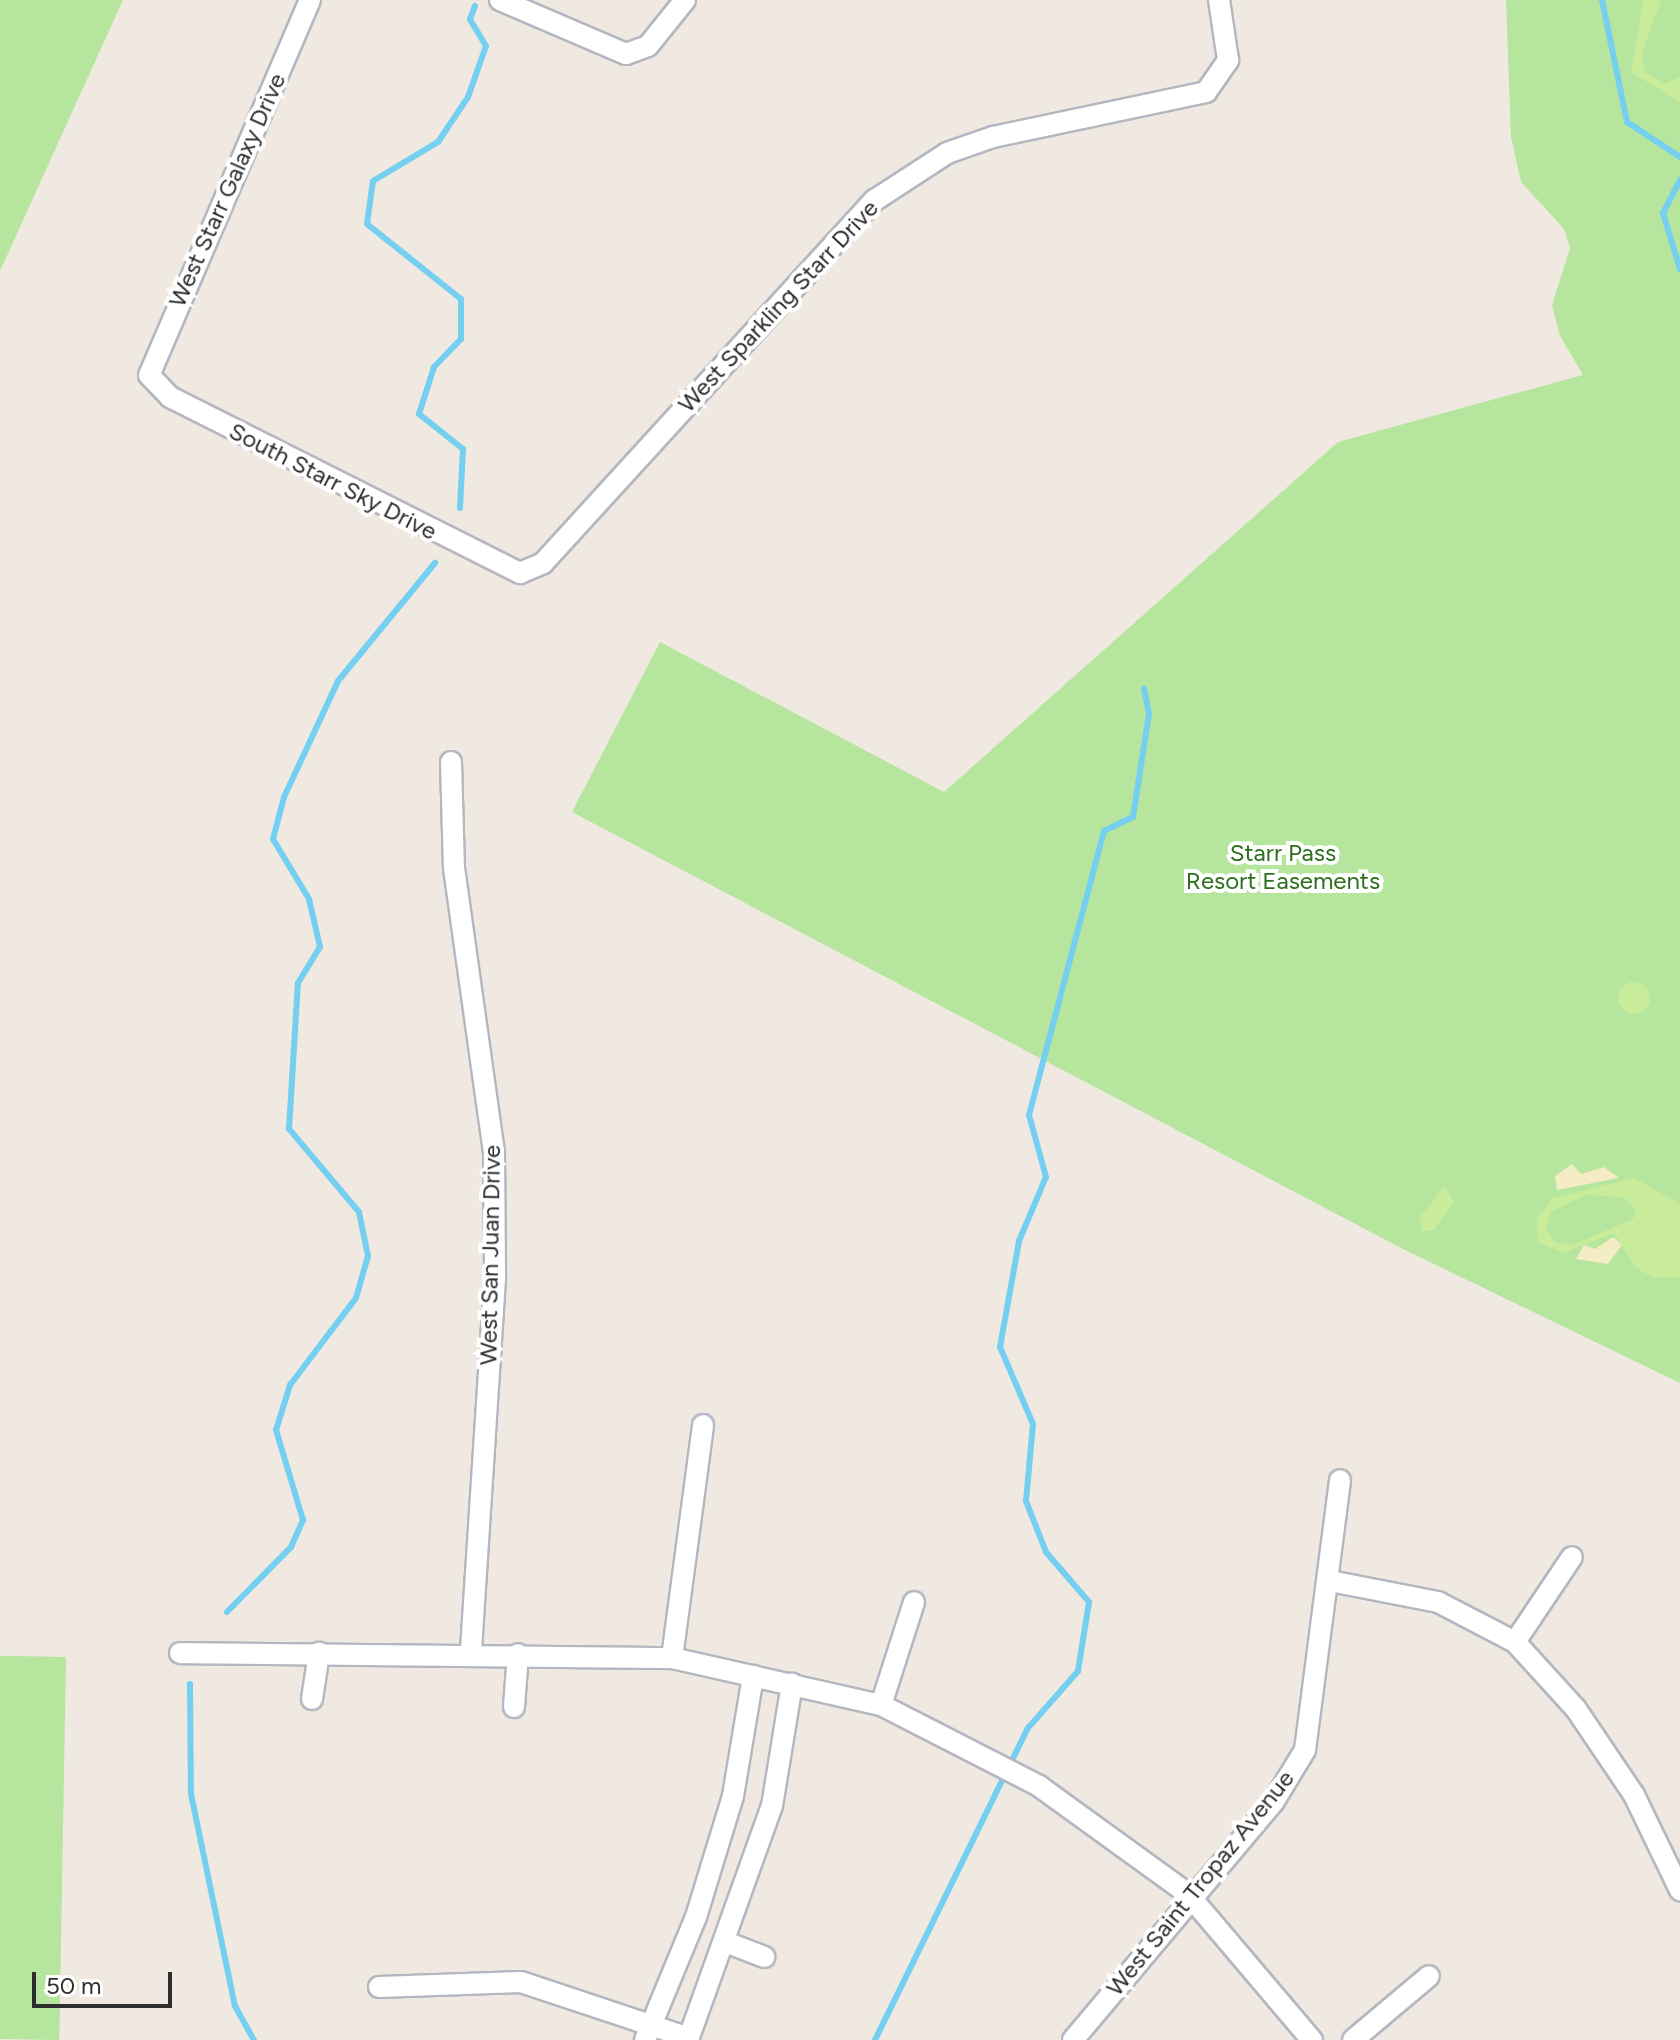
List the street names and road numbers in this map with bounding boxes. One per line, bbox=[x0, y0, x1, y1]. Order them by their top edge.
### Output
street label: West Starr Galaxy Drive bbox=[162, 69, 292, 311]
street label: West Sparkling Starr Drive bbox=[672, 194, 884, 418]
street label: South Starr Sky Drive bbox=[224, 416, 442, 546]
street label: West San Juan Drive bbox=[474, 1145, 506, 1365]
street label: West Saint Tropaz Avenue bbox=[1100, 1764, 1300, 2002]

